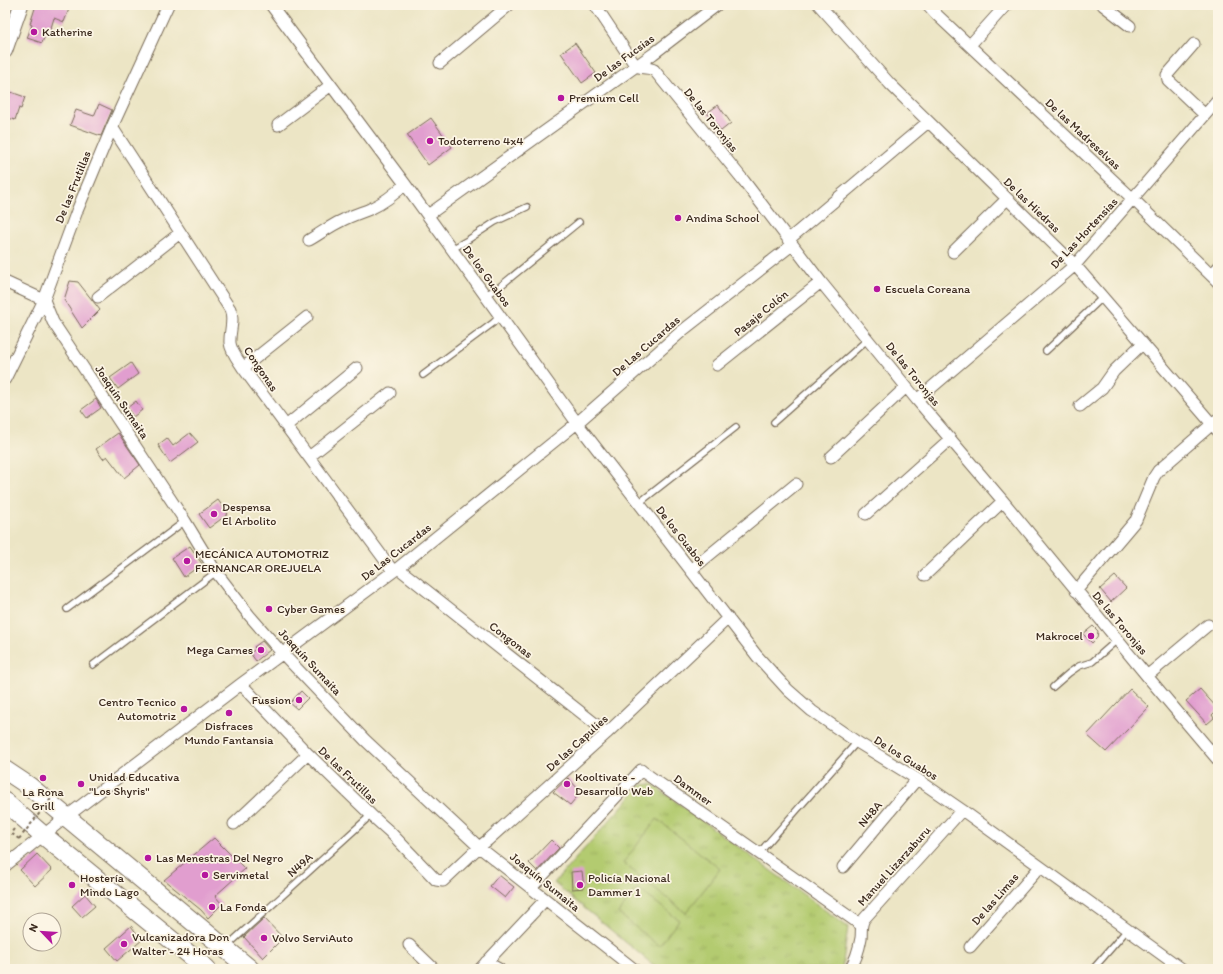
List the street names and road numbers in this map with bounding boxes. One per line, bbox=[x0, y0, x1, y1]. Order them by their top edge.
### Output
street label: De las Fucsias bbox=[591, 31, 657, 85]
street label: De las Toronjas bbox=[681, 85, 741, 155]
street label: De las Madreselvas bbox=[1042, 95, 1124, 173]
street label: De las Frutillas bbox=[52, 149, 94, 225]
street label: De las Hiedras bbox=[1001, 174, 1063, 236]
street label: De Las Hortensias bbox=[1047, 194, 1121, 272]
street label: De los Guabos bbox=[460, 242, 514, 310]
street label: Pasaje Colón bbox=[731, 287, 791, 339]
street label: De Las Cucardas bbox=[609, 313, 683, 379]
street label: De las Toronjas bbox=[883, 339, 943, 409]
street label: Congonas bbox=[241, 344, 281, 394]
street label: Joaquín Sumaita bbox=[92, 362, 152, 442]
street label: De los Guabos bbox=[653, 503, 709, 569]
street label: De Las Cucardas bbox=[358, 520, 434, 584]
street label: De las Toronjas bbox=[1089, 588, 1151, 658]
street label: Congonas bbox=[487, 619, 535, 661]
street label: Joaquín Sumaita bbox=[276, 626, 345, 699]
street label: De las Capulies bbox=[543, 712, 611, 774]
street label: De los Guabos bbox=[871, 733, 941, 783]
street label: De las Frutillas bbox=[315, 743, 381, 807]
street label: Dammer bbox=[671, 771, 715, 809]
street label: N48A bbox=[855, 798, 885, 830]
street label: Manuel Lizarzaburu bbox=[855, 823, 934, 909]
street label: N49A bbox=[284, 850, 316, 880]
street label: Joaquín Sumaita bbox=[507, 850, 583, 915]
street label: De las Limas bbox=[969, 870, 1021, 928]

